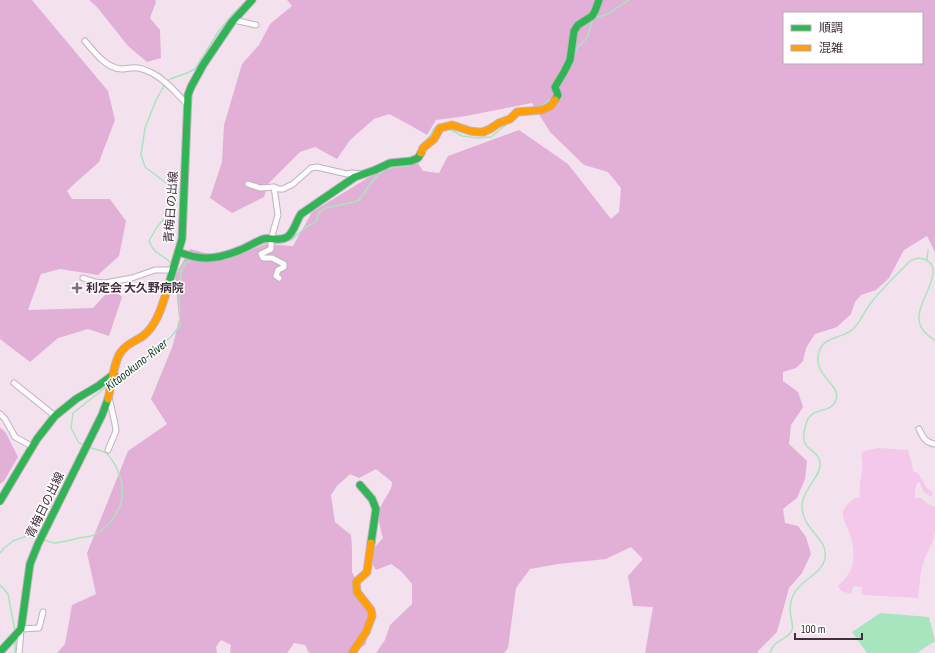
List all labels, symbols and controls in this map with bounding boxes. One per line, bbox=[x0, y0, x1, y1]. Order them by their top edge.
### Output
legend bbox=[783, 12, 923, 64]
text: 順調 bbox=[819, 21, 843, 36]
text: 混雑 bbox=[819, 41, 843, 56]
street label: 青梅日の出線 bbox=[162, 171, 181, 243]
place label: 利定会 大久野病院 bbox=[86, 281, 184, 296]
marker: 利定会 大久野病院 bbox=[71, 282, 83, 294]
water label: Kitaookuno-River bbox=[102, 335, 172, 394]
street label: 青梅日の出線 bbox=[23, 470, 68, 541]
scale bar bbox=[795, 615, 862, 641]
text: 100 m bbox=[801, 622, 826, 637]

